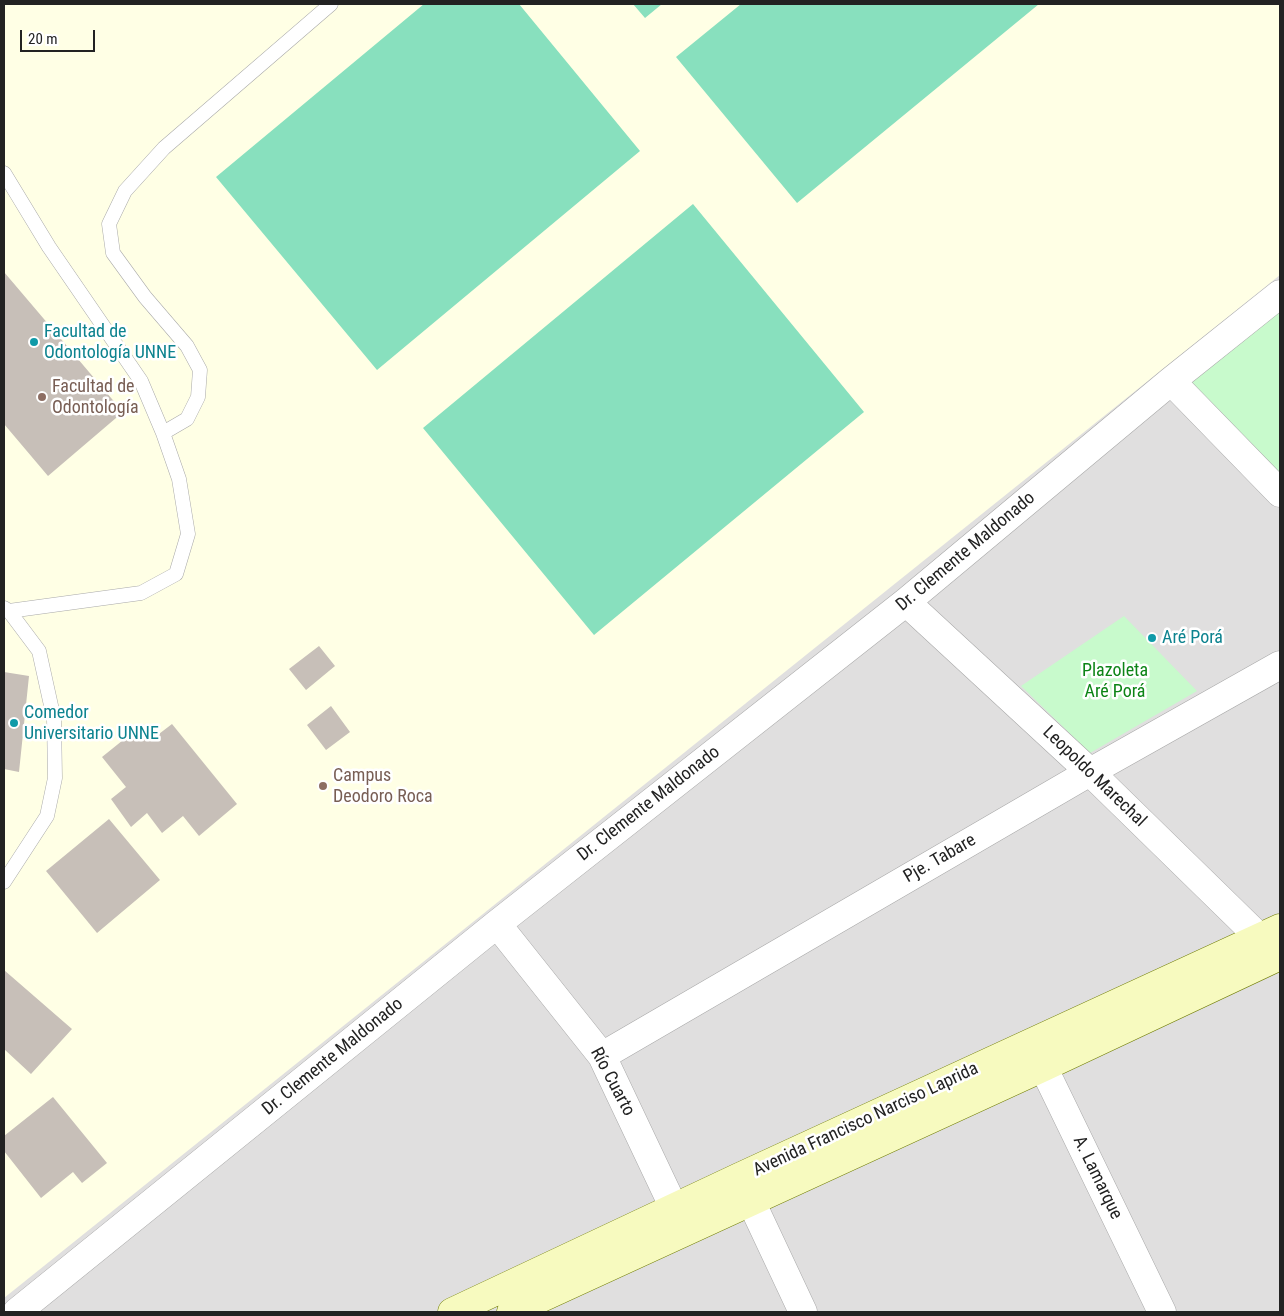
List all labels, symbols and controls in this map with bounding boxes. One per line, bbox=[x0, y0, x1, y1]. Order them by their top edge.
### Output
scale bar bbox=[22, 20, 98, 52]
text: 20 m bbox=[28, 30, 58, 48]
place label: Facultad de Odontología UNNE bbox=[44, 321, 176, 364]
marker: Facultad de Odontología UNNE bbox=[28, 336, 40, 348]
place label: Facultad de Odontología bbox=[52, 376, 139, 418]
marker: Facultad de Odontología bbox=[36, 391, 48, 403]
street label: Dr. Clemente Maldonado bbox=[892, 488, 1040, 616]
place label: Aré Porá bbox=[1162, 627, 1223, 649]
marker: Aré Porá bbox=[1146, 632, 1158, 644]
park label: Plazoleta Aré Porá bbox=[1082, 660, 1148, 702]
place label: Comedor Universitario UNNE bbox=[24, 702, 159, 744]
marker: Comedor Universitario UNNE bbox=[8, 717, 20, 729]
street label: Leopoldo Marechal bbox=[1038, 722, 1150, 832]
street label: Dr. Clemente Maldonado bbox=[574, 742, 724, 866]
place label: Campus Deodoro Roca bbox=[333, 765, 433, 808]
marker: Campus Deodoro Roca bbox=[317, 780, 329, 792]
street label: Pje. Tabare bbox=[900, 830, 980, 888]
street label: Dr. Clemente Maldonado bbox=[258, 994, 408, 1120]
street label: Río Cuarto bbox=[585, 1044, 639, 1120]
street label: Avenida Francisco Narciso Laprida bbox=[750, 1058, 982, 1182]
street label: A. Lamarque bbox=[1068, 1133, 1126, 1223]

